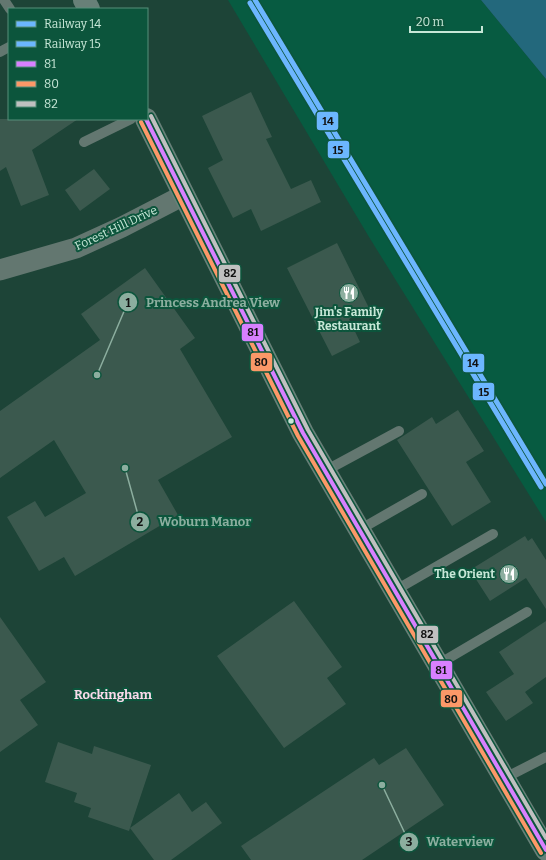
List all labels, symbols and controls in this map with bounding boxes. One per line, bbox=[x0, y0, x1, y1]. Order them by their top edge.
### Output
legend bbox=[8, 8, 148, 120]
scale bar bbox=[410, 8, 482, 34]
text: 20 m bbox=[416, 15, 445, 29]
text: Railway 14 bbox=[44, 17, 101, 31]
text: Railway 15 bbox=[44, 37, 101, 51]
text: 81 bbox=[44, 57, 56, 71]
text: 80 bbox=[44, 77, 59, 91]
text: 82 bbox=[44, 97, 58, 111]
line badge: 14 bbox=[316, 111, 339, 131]
text: 14 bbox=[322, 115, 334, 128]
line badge: 15 bbox=[327, 140, 350, 159]
text: 15 bbox=[333, 144, 343, 157]
street label: Forest Hill Drive bbox=[73, 203, 159, 253]
line badge: 82 bbox=[218, 264, 241, 283]
text: 82 bbox=[224, 267, 236, 280]
restaurant icon: Jim's Family Restaurant bbox=[338, 282, 360, 304]
callout: Princess Andrea View bbox=[118, 290, 288, 315]
text: Princess Andrea View bbox=[146, 295, 280, 310]
text: 1 bbox=[125, 296, 131, 310]
place label: Jim's Family Restaurant bbox=[314, 305, 383, 333]
line badge: 81 bbox=[241, 323, 264, 342]
text: 81 bbox=[247, 326, 259, 339]
line badge: 80 bbox=[250, 352, 273, 372]
line badge: 14 bbox=[462, 353, 485, 373]
text: 80 bbox=[254, 356, 268, 369]
text: 14 bbox=[467, 357, 479, 370]
line badge: 15 bbox=[472, 382, 495, 401]
text: 15 bbox=[479, 386, 489, 399]
unlabelled marker bbox=[286, 416, 296, 426]
callout: Woburn Manor bbox=[130, 509, 259, 534]
text: Woburn Manor bbox=[159, 514, 251, 529]
text: 2 bbox=[137, 515, 144, 529]
restaurant icon: The Orient bbox=[498, 563, 520, 585]
place label: The Orient bbox=[434, 567, 495, 581]
line badge: 82 bbox=[416, 625, 439, 644]
text: 82 bbox=[421, 628, 433, 641]
line badge: 81 bbox=[430, 660, 453, 680]
text: 81 bbox=[435, 664, 447, 677]
district label: Rockingham bbox=[74, 687, 153, 702]
line badge: 80 bbox=[440, 689, 463, 708]
text: 80 bbox=[444, 693, 458, 706]
callout: Waterview bbox=[399, 829, 502, 854]
text: Waterview bbox=[427, 834, 494, 849]
text: 3 bbox=[406, 835, 413, 849]

